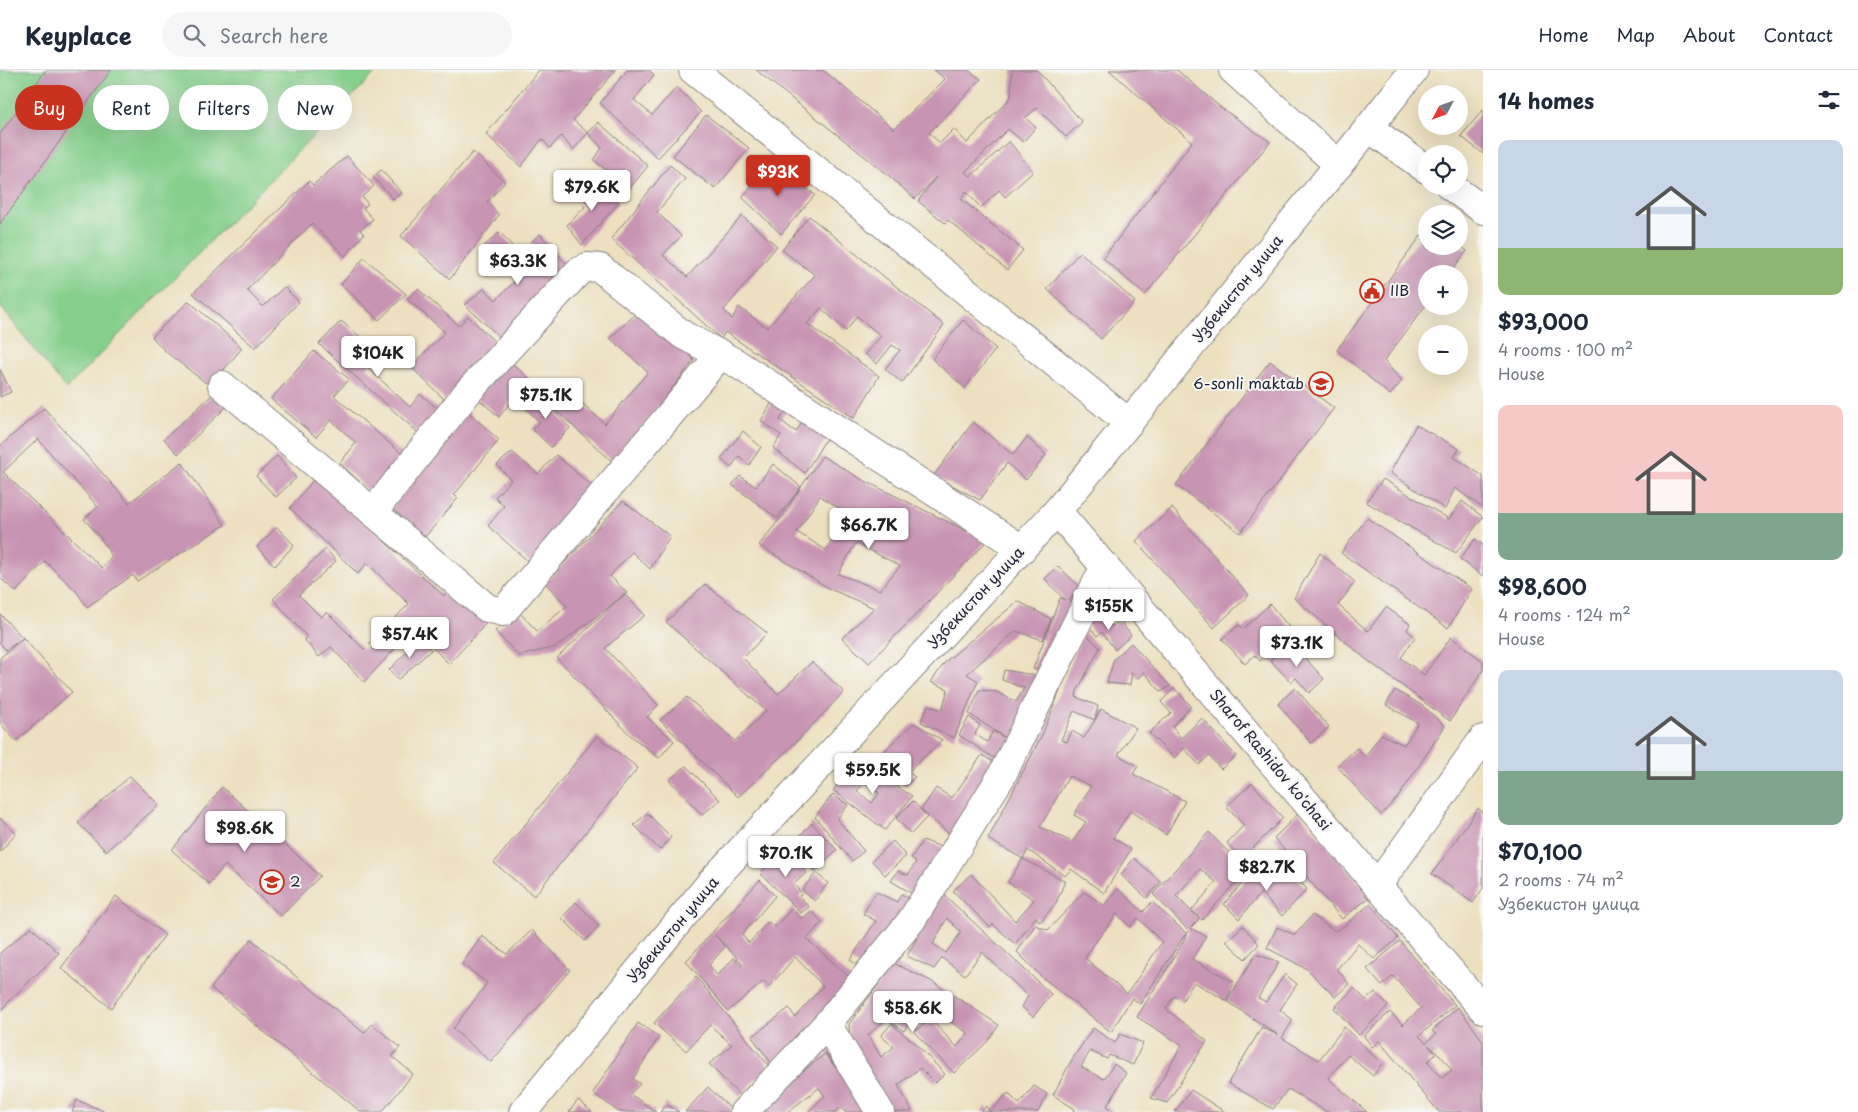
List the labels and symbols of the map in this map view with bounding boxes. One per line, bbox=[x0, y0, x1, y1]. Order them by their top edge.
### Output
north arrow bbox=[1418, 85, 1468, 135]
pin: $93K bbox=[748, 154, 808, 197]
pin: $79.6K bbox=[551, 170, 633, 212]
street label: Узбекистон улица bbox=[1186, 229, 1288, 347]
pin: $63.3K bbox=[477, 244, 559, 286]
public building icon: IIB bbox=[1359, 278, 1385, 304]
place label: IIB bbox=[1390, 278, 1409, 301]
pin: $104K bbox=[343, 336, 413, 378]
place label: 6-sonli maktab bbox=[1193, 371, 1304, 394]
school or university icon: 6-sonli maktab bbox=[1308, 371, 1334, 397]
pin: $75.1K bbox=[505, 378, 587, 420]
pin: $66.7K bbox=[828, 508, 910, 550]
street label: Узбекистон улица bbox=[921, 540, 1029, 653]
pin: $155K bbox=[1074, 588, 1144, 631]
pin: $57.4K bbox=[369, 616, 451, 659]
pin: $73.1K bbox=[1256, 626, 1338, 668]
street label: Sharof Rashidov ko'chasi bbox=[1205, 683, 1337, 835]
pin: $59.5K bbox=[832, 752, 914, 795]
pin: $98.6K bbox=[204, 810, 286, 853]
pin: $70.1K bbox=[745, 836, 827, 878]
pin: $82.7K bbox=[1226, 850, 1308, 892]
school or university icon: 2 bbox=[259, 869, 285, 895]
place label: 2 bbox=[290, 869, 301, 892]
street label: Узбекистон улица bbox=[620, 870, 724, 987]
pin: $58.6K bbox=[872, 990, 954, 1033]

